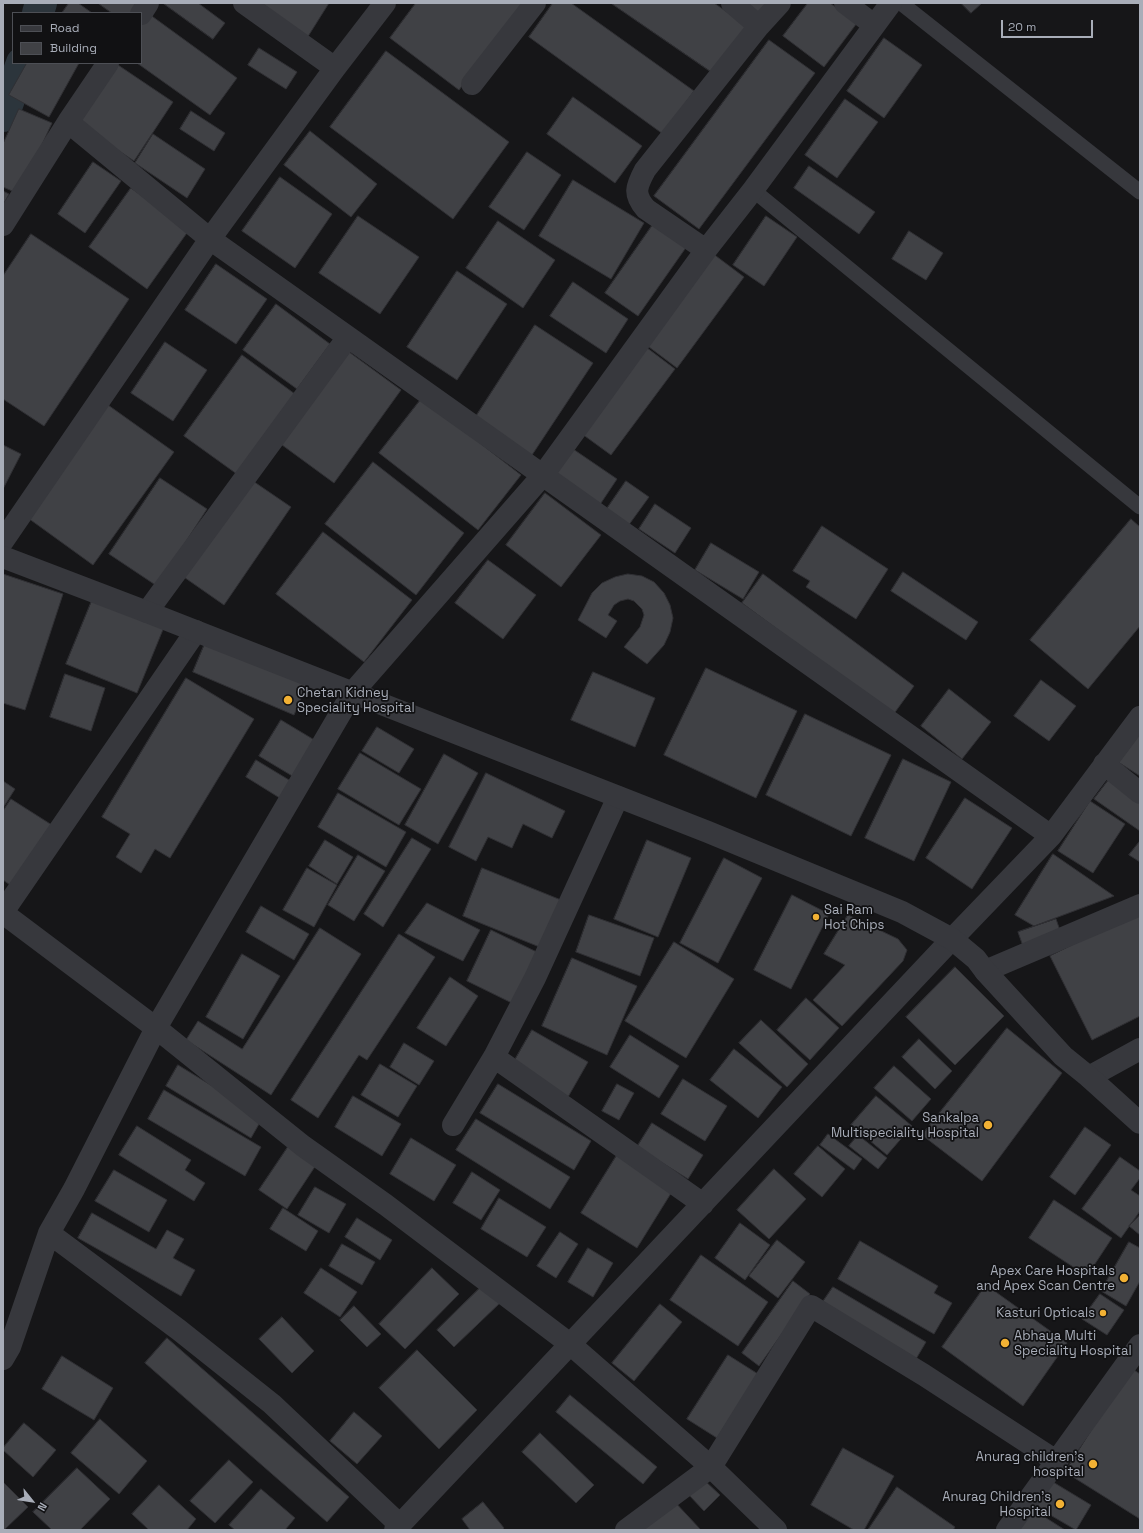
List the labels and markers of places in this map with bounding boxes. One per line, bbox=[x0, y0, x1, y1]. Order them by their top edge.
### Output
place label: Chetan Kidney Speciality Hospital bbox=[297, 685, 415, 716]
marker: Chetan Kidney Speciality Hospital bbox=[282, 694, 294, 706]
place label: Sai Ram Hot Chips bbox=[824, 902, 884, 933]
marker: Sai Ram Hot Chips bbox=[811, 912, 821, 922]
place label: Sankalpa Multispeciality Hospital bbox=[831, 1110, 979, 1141]
marker: Sankalpa Multispeciality Hospital bbox=[982, 1119, 994, 1131]
place label: Apex Care Hospitals and Apex Scan Centre bbox=[976, 1263, 1115, 1294]
marker: Apex Care Hospitals and Apex Scan Centre bbox=[1118, 1272, 1130, 1284]
place label: Kasturi Opticals bbox=[996, 1305, 1095, 1321]
marker: Kasturi Opticals bbox=[1098, 1308, 1108, 1318]
place label: Abhaya Multi Speciality Hospital bbox=[1014, 1328, 1132, 1359]
marker: Abhaya Multi Speciality Hospital bbox=[999, 1337, 1011, 1349]
place label: Anurag children's hospital bbox=[976, 1449, 1084, 1480]
marker: Anurag children's hospital bbox=[1087, 1458, 1099, 1470]
place label: Anurag Children's Hospital bbox=[942, 1489, 1051, 1520]
marker: Anurag Children's Hospital bbox=[1054, 1498, 1066, 1510]

